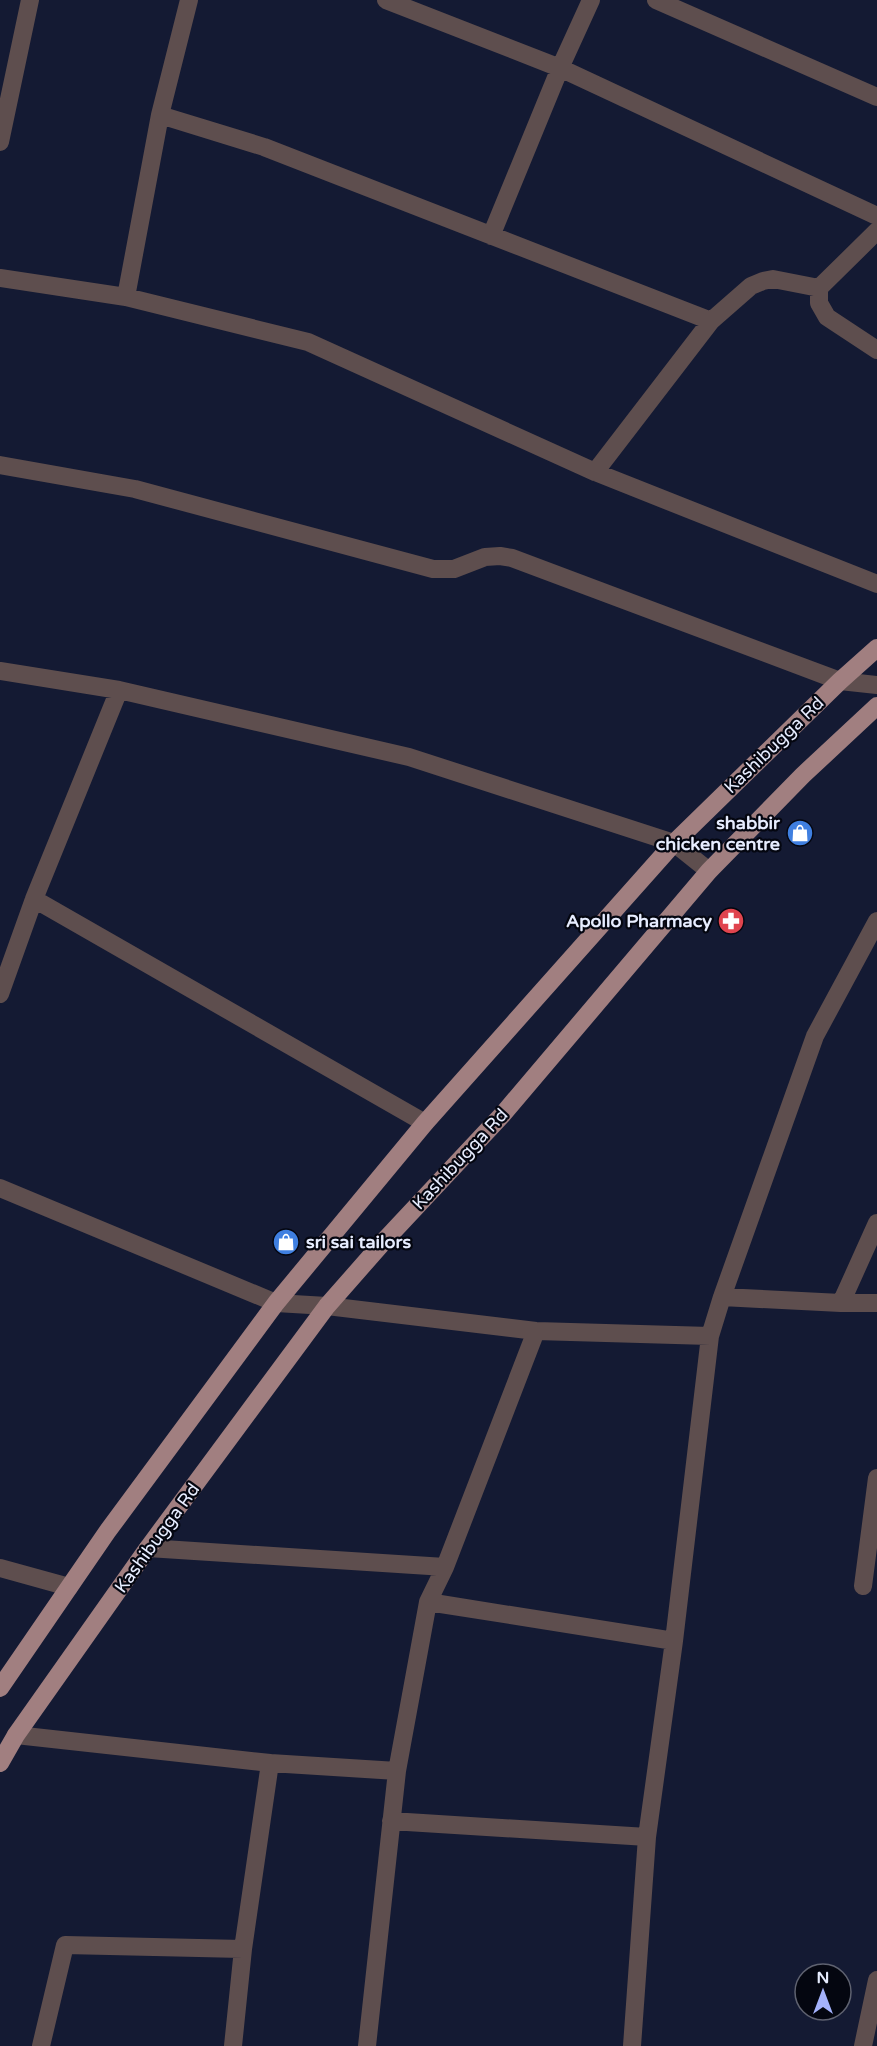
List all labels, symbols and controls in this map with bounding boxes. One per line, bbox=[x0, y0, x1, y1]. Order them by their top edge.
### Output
street label: Kashibugga Rd bbox=[720, 692, 828, 798]
place label: shabbir chicken centre bbox=[656, 812, 781, 855]
shop icon: shabbir chicken centre bbox=[785, 818, 815, 848]
pharmacy icon: Apollo Pharmacy bbox=[716, 906, 746, 936]
place label: Apollo Pharmacy bbox=[566, 910, 712, 932]
street label: Kashibugga Rd bbox=[408, 1104, 512, 1214]
shop icon: sri sai tailors bbox=[271, 1227, 301, 1257]
place label: sri sai tailors bbox=[306, 1231, 411, 1253]
street label: Kashibugga Rd bbox=[110, 1479, 204, 1597]
north arrow bbox=[793, 1962, 853, 2022]
text: N bbox=[817, 1968, 829, 1988]

